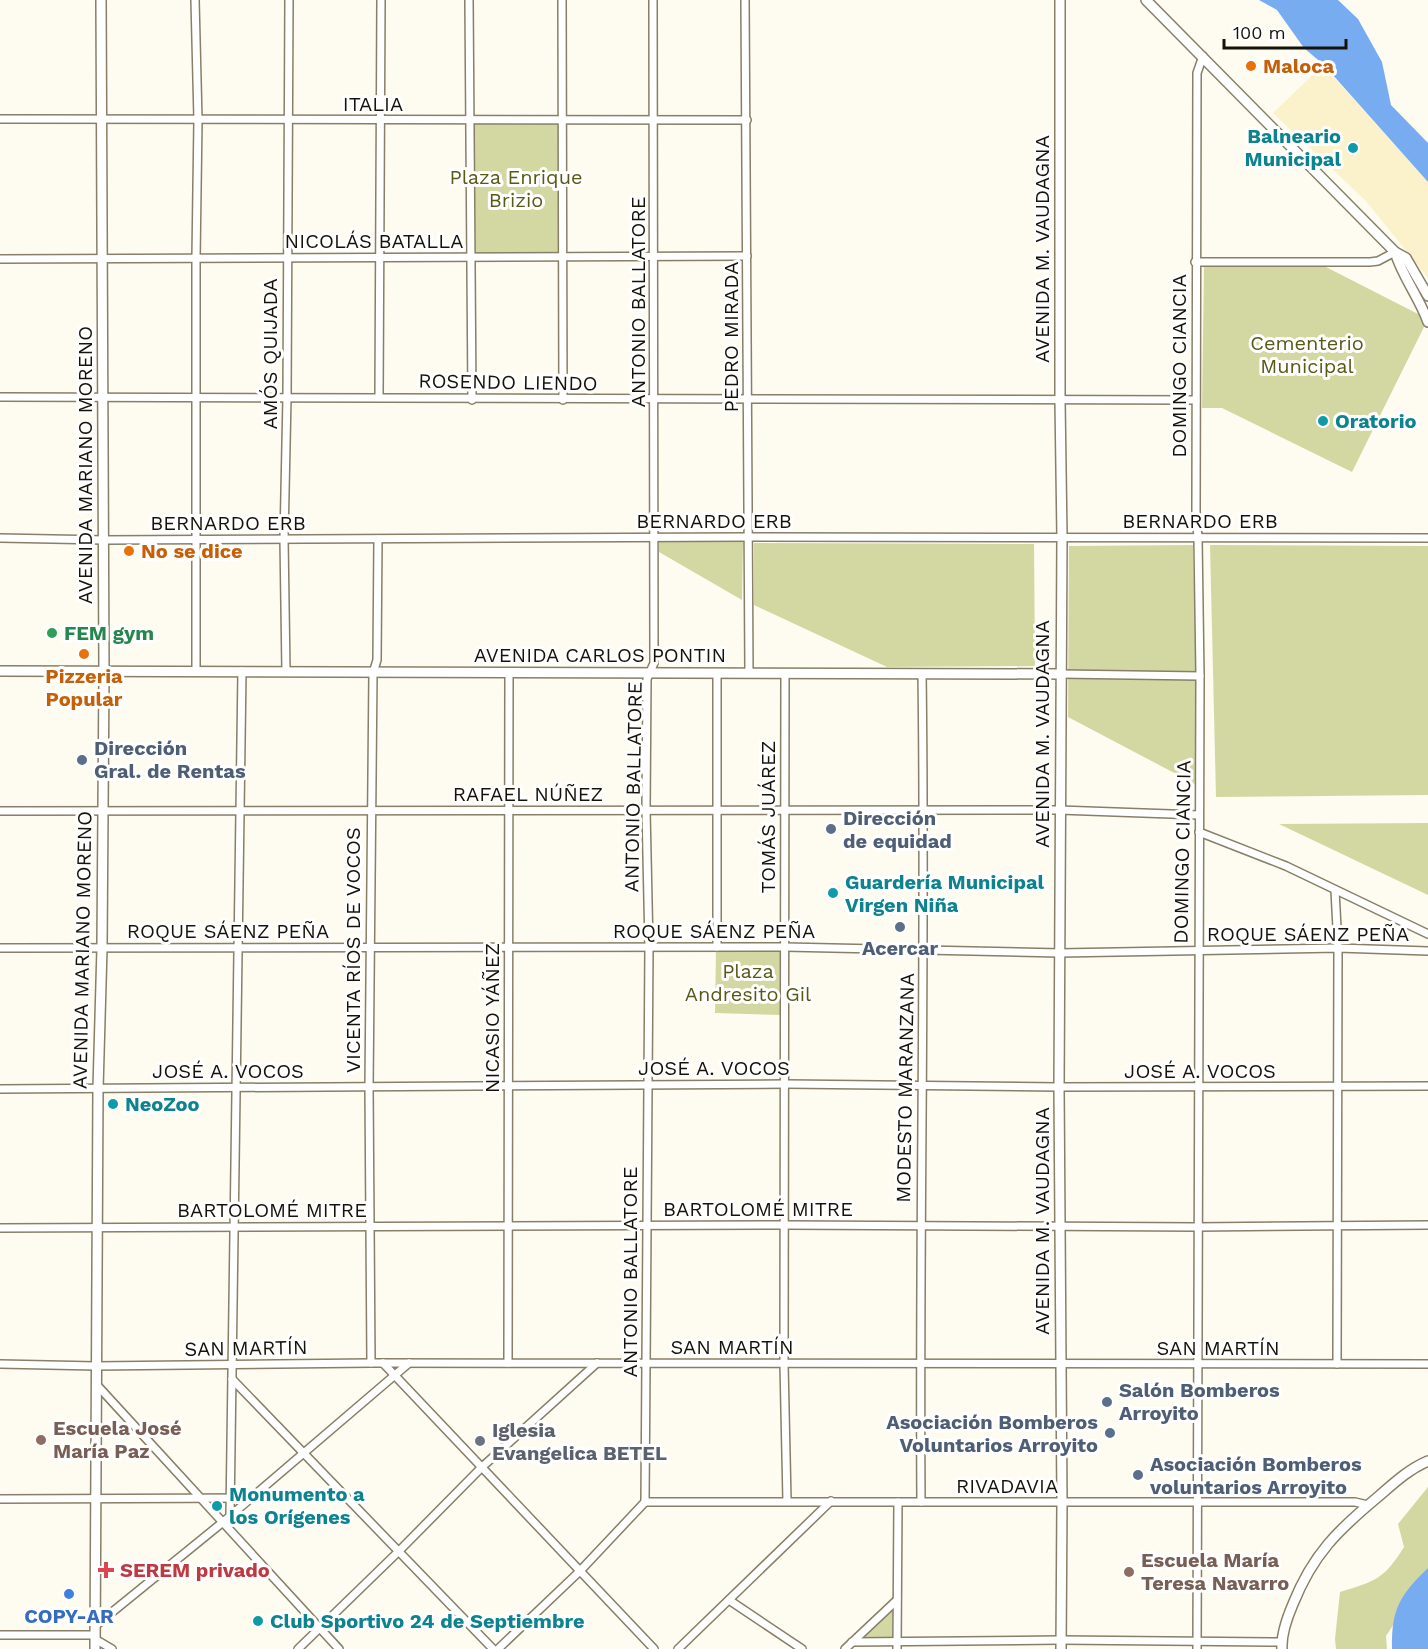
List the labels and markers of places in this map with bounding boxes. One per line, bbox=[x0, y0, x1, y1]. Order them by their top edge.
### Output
place label: Maloca bbox=[1263, 54, 1335, 78]
marker: Maloca bbox=[1244, 59, 1258, 73]
place label: Balneario Municipal bbox=[1245, 124, 1341, 171]
marker: Balneario Municipal bbox=[1346, 141, 1360, 155]
place label: Oratorio bbox=[1335, 409, 1417, 433]
marker: Oratorio bbox=[1316, 414, 1330, 428]
place label: No se dice bbox=[141, 539, 243, 563]
marker: No se dice bbox=[122, 544, 136, 558]
place label: FEM gym bbox=[64, 621, 154, 645]
marker: FEM gym bbox=[45, 626, 59, 640]
marker: Pizzeria Popular bbox=[77, 647, 91, 661]
place label: Pizzeria Popular bbox=[45, 664, 123, 711]
place label: Dirección Gral. de Rentas bbox=[94, 736, 246, 783]
marker: Dirección Gral. de Rentas bbox=[75, 753, 89, 767]
place label: Dirección de equidad bbox=[843, 806, 952, 853]
marker: Dirección de equidad bbox=[824, 822, 838, 836]
place label: Guardería Municipal Virgen Niña bbox=[845, 870, 1044, 917]
marker: Guardería Municipal Virgen Niña bbox=[826, 886, 840, 900]
marker: Acercar bbox=[893, 920, 907, 934]
place label: Acercar bbox=[862, 936, 938, 960]
place label: NeoZoo bbox=[125, 1092, 200, 1116]
marker: NeoZoo bbox=[106, 1097, 120, 1111]
place label: Salón Bomberos Arroyito bbox=[1119, 1378, 1280, 1425]
marker: Salón Bomberos Arroyito bbox=[1100, 1395, 1114, 1409]
place label: Asociación Bomberos Voluntarios Arroyito bbox=[886, 1410, 1098, 1457]
place label: Escuela José María Paz bbox=[53, 1416, 181, 1463]
place label: Iglesia Evangelica BETEL bbox=[492, 1418, 667, 1465]
marker: Asociación Bomberos Voluntarios Arroyito bbox=[1103, 1426, 1117, 1440]
marker: Escuela José María Paz bbox=[34, 1433, 48, 1447]
marker: Iglesia Evangelica BETEL bbox=[473, 1434, 487, 1448]
place label: Asociación Bomberos voluntarios Arroyito bbox=[1149, 1452, 1362, 1499]
marker: Asociación Bomberos voluntarios Arroyito bbox=[1131, 1468, 1145, 1482]
place label: Monumento a los Orígenes bbox=[229, 1482, 365, 1529]
marker: Monumento a los Orígenes bbox=[210, 1499, 224, 1513]
place label: Escuela María Teresa Navarro bbox=[1141, 1548, 1289, 1595]
place label: SEREM privado bbox=[120, 1558, 270, 1582]
marker: SEREM privado bbox=[97, 1561, 115, 1579]
marker: Escuela María Teresa Navarro bbox=[1122, 1565, 1136, 1579]
marker: COPY-AR bbox=[62, 1587, 76, 1601]
place label: COPY-AR bbox=[24, 1604, 114, 1628]
place label: Club Sportivo 24 de Septiembre bbox=[270, 1609, 585, 1633]
marker: Club Sportivo 24 de Septiembre bbox=[251, 1614, 265, 1628]

